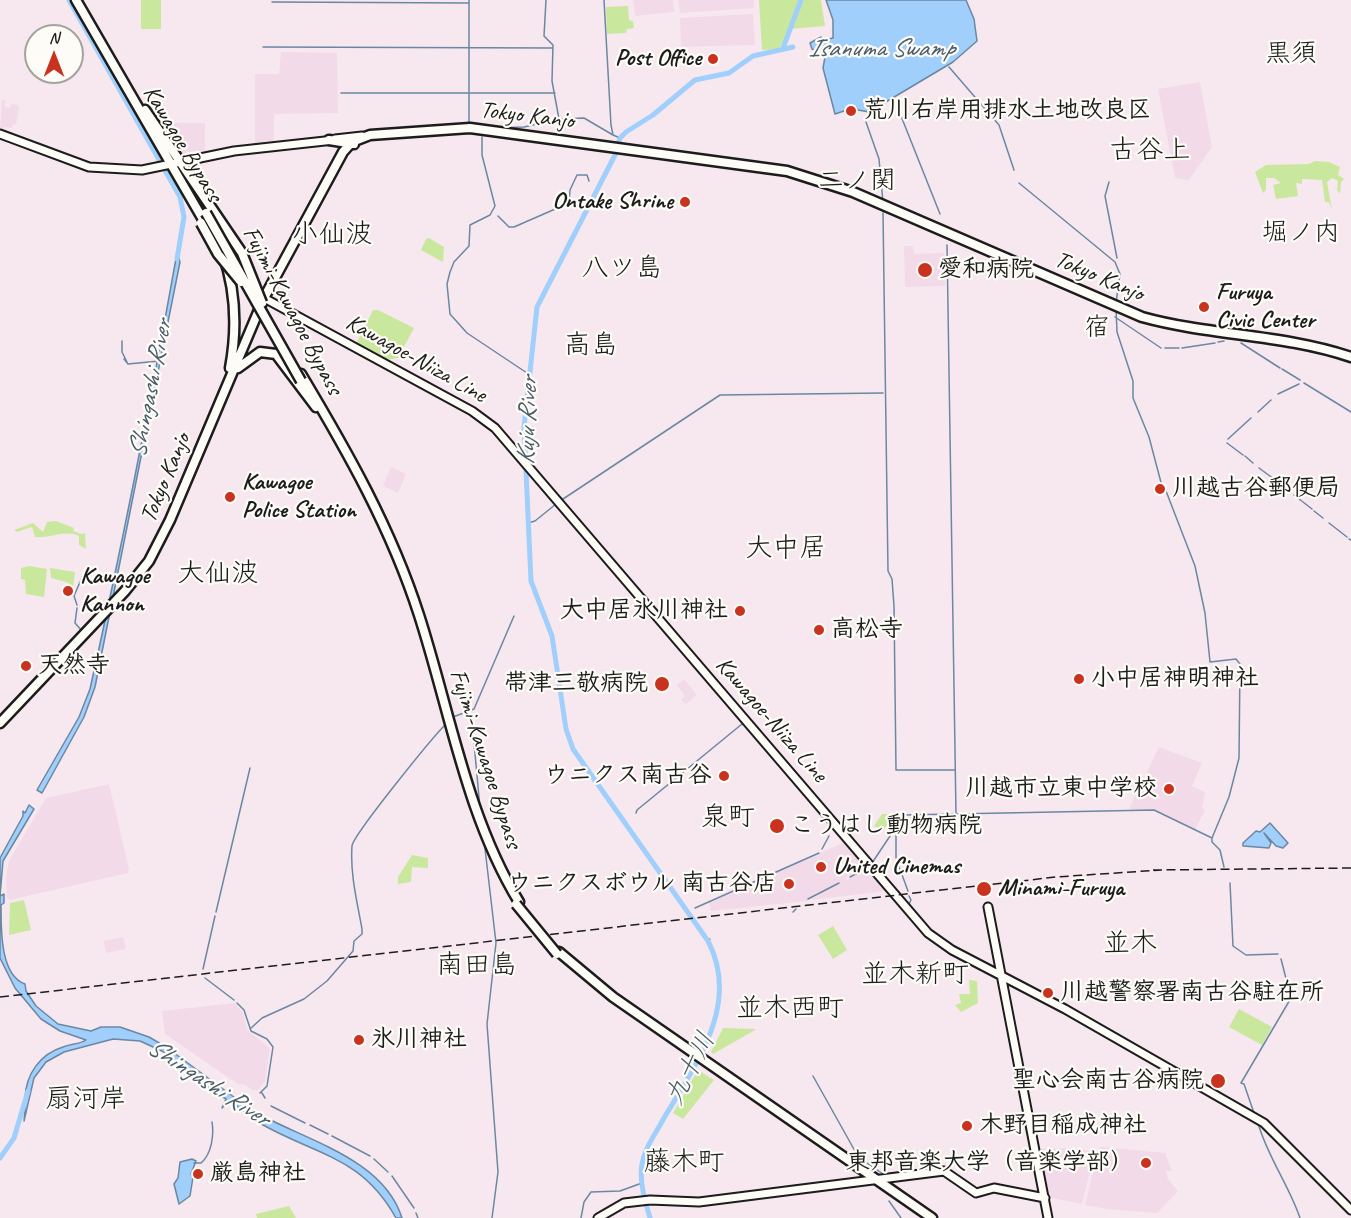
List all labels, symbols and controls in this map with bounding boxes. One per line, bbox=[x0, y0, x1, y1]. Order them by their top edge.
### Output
north arrow bbox=[24, 24, 84, 84]
text: N bbox=[49, 28, 59, 48]
water label: Isanuma Swamp bbox=[808, 33, 954, 65]
district label: 黒須 bbox=[1265, 38, 1317, 70]
place label: Post Office bbox=[615, 45, 701, 73]
marker: Post Office bbox=[706, 52, 720, 66]
street label: Kawagoe Bypass bbox=[136, 81, 228, 207]
street label: Tokyo Kanjo bbox=[479, 96, 575, 136]
place label: 荒川右岸用排水土地改良区 bbox=[863, 97, 1151, 125]
marker: 荒川右岸用排水土地改良区 bbox=[844, 104, 858, 118]
district label: 古谷上 bbox=[1110, 135, 1190, 167]
district label: 二ノ関 bbox=[818, 165, 896, 197]
place label: Ontake Shrine bbox=[552, 188, 673, 216]
marker: Ontake Shrine bbox=[678, 195, 692, 209]
district label: 堀ノ内 bbox=[1262, 217, 1340, 249]
district label: 小仙波 bbox=[292, 219, 372, 251]
street label: Fujimi-Kawagoe Bypass bbox=[236, 222, 348, 400]
street label: Tokyo Kanjo bbox=[1050, 245, 1148, 309]
district label: 八ツ島 bbox=[582, 253, 662, 285]
place label: 愛和病院 bbox=[938, 256, 1034, 284]
marker: 愛和病院 bbox=[916, 261, 934, 279]
place label: Furuya Civic Center bbox=[1216, 279, 1315, 335]
marker: Furuya Civic Center bbox=[1197, 300, 1211, 314]
street label: Kawagoe-Niiza Line bbox=[341, 308, 491, 410]
district label: 宿 bbox=[1084, 312, 1110, 344]
water label: Shingashi River bbox=[122, 318, 180, 460]
district label: 高島 bbox=[564, 330, 618, 362]
water label: Kuju River bbox=[511, 377, 545, 465]
street label: Tokyo Kanjo bbox=[134, 429, 198, 527]
place label: Kawagoe Police Station bbox=[242, 469, 356, 525]
place label: 川越古谷郵便局 bbox=[1172, 475, 1340, 503]
marker: 川越古谷郵便局 bbox=[1153, 482, 1167, 496]
marker: Kawagoe Police Station bbox=[223, 490, 237, 504]
district label: 大中居 bbox=[746, 533, 826, 565]
district label: 大仙波 bbox=[178, 558, 258, 590]
place label: Kawagoe Kannon bbox=[80, 563, 149, 619]
marker: Kawagoe Kannon bbox=[61, 584, 75, 598]
place label: 大中居氷川神社 bbox=[560, 597, 728, 625]
marker: 大中居氷川神社 bbox=[733, 604, 747, 618]
place label: 高松寺 bbox=[831, 616, 903, 644]
marker: 高松寺 bbox=[812, 623, 826, 637]
place label: 天然寺 bbox=[38, 652, 110, 680]
street label: Kawagoe-Niiza Line bbox=[709, 652, 833, 788]
marker: 天然寺 bbox=[19, 659, 33, 673]
place label: 小中居神明神社 bbox=[1091, 665, 1259, 693]
street label: Fujimi-Kawagoe Bypass bbox=[443, 666, 527, 852]
place label: 帯津三敬病院 bbox=[504, 670, 648, 698]
marker: 小中居神明神社 bbox=[1072, 672, 1086, 686]
marker: 帯津三敬病院 bbox=[653, 675, 671, 693]
place label: ウニクス南古谷 bbox=[544, 762, 712, 790]
marker: ウニクス南古谷 bbox=[717, 769, 731, 783]
place label: 川越市立東中学校 bbox=[965, 775, 1157, 803]
marker: 川越市立東中学校 bbox=[1162, 782, 1176, 796]
district label: 泉町 bbox=[701, 802, 755, 834]
place label: こうはし動物病院 bbox=[790, 812, 982, 840]
marker: こうはし動物病院 bbox=[768, 817, 786, 835]
place label: United Cinemas bbox=[833, 853, 960, 881]
marker: United Cinemas bbox=[814, 860, 828, 874]
place label: ウニクスボウル 南古谷店 bbox=[507, 870, 777, 898]
place label: Minami-Furuya bbox=[998, 875, 1124, 903]
marker: ウニクスボウル 南古谷店 bbox=[782, 877, 796, 891]
marker: Minami-Furuya bbox=[975, 880, 993, 898]
district label: 並木 bbox=[1103, 928, 1157, 960]
district label: 南田島 bbox=[437, 950, 517, 982]
district label: 並木新町 bbox=[861, 959, 969, 991]
place label: 川越警察署南古谷駐在所 bbox=[1060, 979, 1324, 1007]
marker: 川越警察署南古谷駐在所 bbox=[1041, 986, 1055, 1000]
district label: 並木西町 bbox=[736, 993, 844, 1025]
place label: 氷川神社 bbox=[371, 1026, 467, 1054]
water label: 九十川 bbox=[659, 1027, 723, 1111]
water label: Shingashi River bbox=[141, 1032, 275, 1134]
marker: 氷川神社 bbox=[352, 1033, 366, 1047]
place label: 聖心会南古谷病院 bbox=[1012, 1067, 1204, 1095]
marker: 聖心会南古谷病院 bbox=[1209, 1072, 1227, 1090]
district label: 扇河岸 bbox=[46, 1084, 126, 1116]
place label: 木野目稲成神社 bbox=[979, 1112, 1147, 1140]
marker: 木野目稲成神社 bbox=[960, 1119, 974, 1133]
district label: 藤木町 bbox=[644, 1147, 724, 1179]
place label: 東邦音楽大学（音楽学部） bbox=[846, 1149, 1134, 1177]
marker: 東邦音楽大学（音楽学部） bbox=[1139, 1156, 1153, 1170]
place label: 厳島神社 bbox=[210, 1160, 306, 1188]
marker: 厳島神社 bbox=[191, 1167, 205, 1181]

